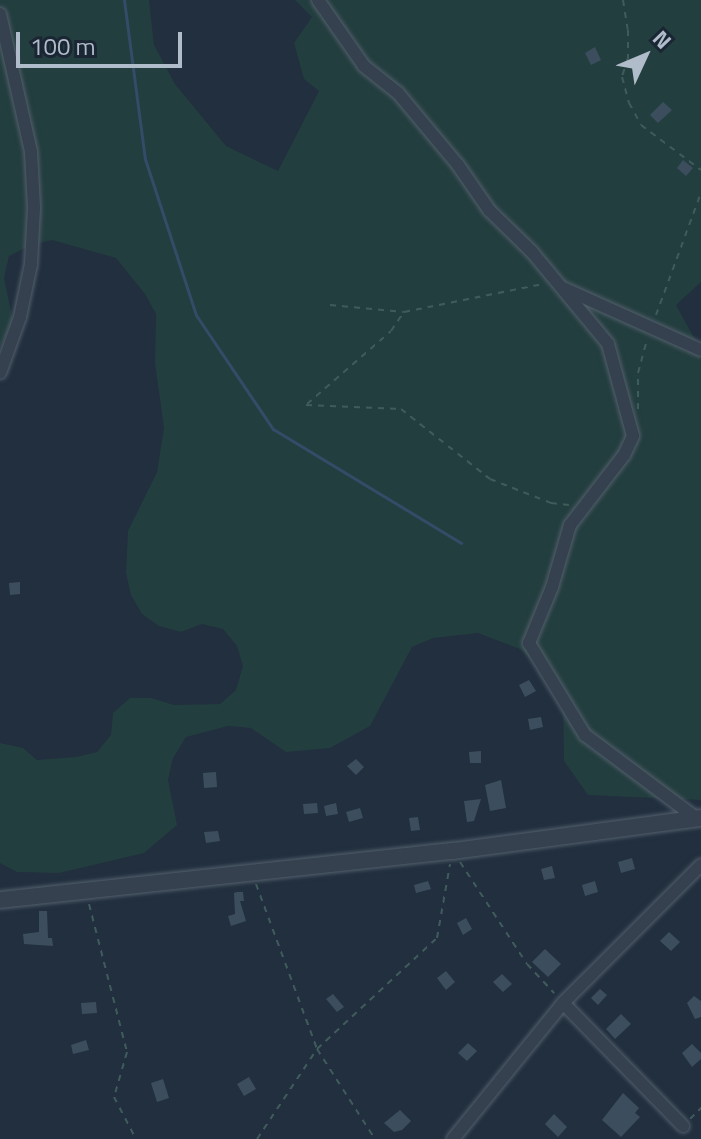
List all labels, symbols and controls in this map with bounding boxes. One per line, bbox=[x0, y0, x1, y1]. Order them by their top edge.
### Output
scale bar bbox=[20, 16, 186, 66]
north arrow bbox=[605, 16, 685, 96]
text: N bbox=[645, 22, 680, 57]
text: 100 m bbox=[30, 28, 96, 64]

